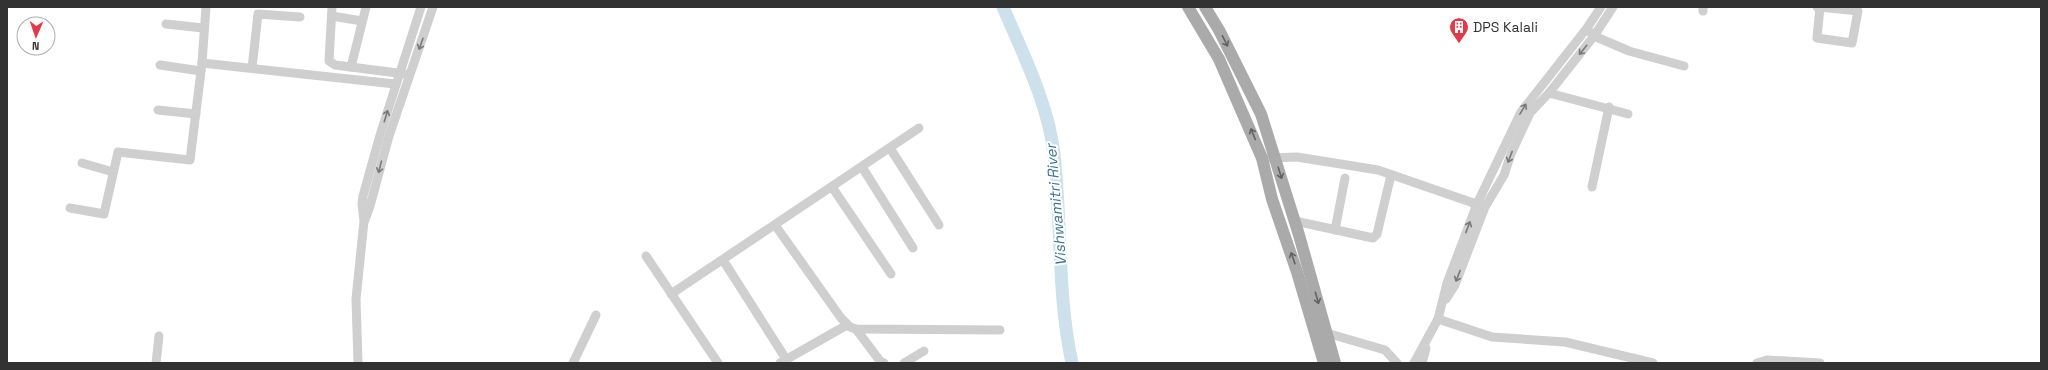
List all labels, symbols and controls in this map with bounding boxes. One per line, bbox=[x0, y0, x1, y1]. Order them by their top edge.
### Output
north arrow bbox=[16, 16, 56, 56]
building icon: DPS Kalali bbox=[1448, 16, 1470, 44]
place label: DPS Kalali bbox=[1473, 18, 1538, 36]
one-way arrow bbox=[1222, 34, 1229, 46]
one-way arrow bbox=[417, 38, 424, 51]
text: N bbox=[32, 39, 40, 53]
one-way arrow bbox=[1578, 45, 1587, 56]
one-way arrow bbox=[1519, 103, 1527, 115]
one-way arrow bbox=[383, 109, 390, 122]
one-way arrow bbox=[1248, 128, 1256, 140]
water label: Vishwamitri River bbox=[1041, 142, 1070, 267]
one-way arrow bbox=[1506, 150, 1514, 162]
one-way arrow bbox=[376, 161, 383, 174]
one-way arrow bbox=[1277, 167, 1284, 180]
one-way arrow bbox=[1465, 221, 1473, 233]
one-way arrow bbox=[1289, 252, 1296, 265]
one-way arrow bbox=[1454, 269, 1462, 281]
one-way arrow bbox=[1314, 291, 1321, 304]

